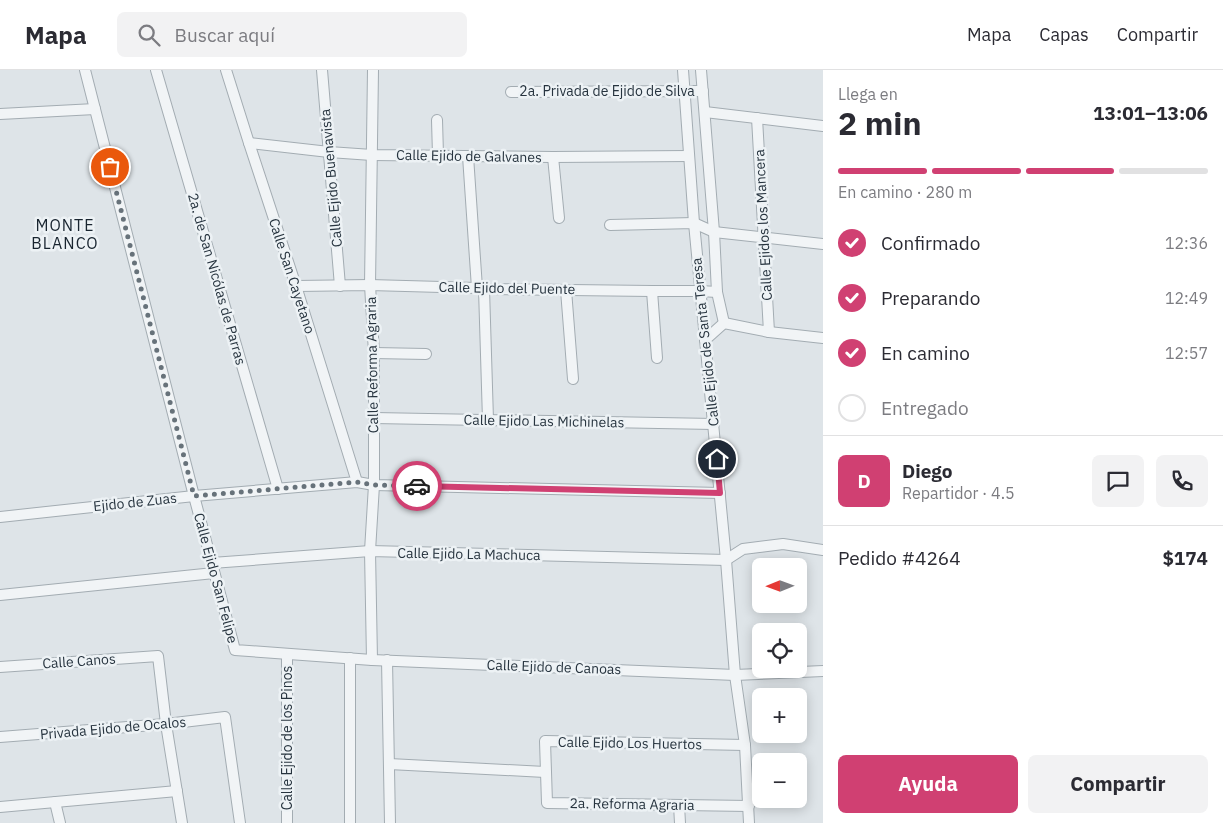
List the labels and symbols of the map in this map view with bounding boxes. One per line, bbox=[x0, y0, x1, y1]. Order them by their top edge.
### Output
street label: 2a. Privada de Ejido de Silva bbox=[519, 82, 695, 100]
street label: Calle Ejido Buenavista bbox=[316, 108, 346, 248]
pin bbox=[89, 146, 131, 188]
street label: Calle Ejido de Galvanes bbox=[396, 146, 542, 166]
street label: Calle Ejidos los Mancera bbox=[750, 148, 776, 301]
street label: 2a. de San Nicólas de Parras bbox=[184, 191, 250, 367]
district label: MONTE BLANCO bbox=[31, 215, 99, 253]
street label: Calle San Cayetano bbox=[265, 216, 319, 336]
street label: Calle Ejido de Santa Teresa bbox=[687, 256, 723, 427]
street label: Calle Ejido del Puente bbox=[439, 278, 576, 298]
street label: Calle Reforma Agraria bbox=[362, 296, 382, 433]
street label: Calle Ejido Las Michinelas bbox=[463, 411, 625, 431]
pin bbox=[696, 438, 738, 480]
courier bbox=[392, 461, 442, 511]
street label: Ejido de Zuas bbox=[92, 489, 178, 515]
street label: Calle Ejido San Felipe bbox=[190, 511, 242, 645]
street label: Calle Ejido La Machuca bbox=[397, 544, 541, 564]
north arrow bbox=[752, 558, 808, 612]
street label: Calle Canos bbox=[42, 649, 116, 673]
street label: Calle Ejido de Canoas bbox=[486, 656, 622, 678]
street label: Calle Ejido de los Pinos bbox=[278, 666, 296, 810]
street label: Privada Ejido de Ocalos bbox=[39, 713, 187, 743]
street label: Calle Ejido Los Huertos bbox=[558, 733, 702, 753]
street label: 2a. Reforma Agraria bbox=[569, 794, 695, 814]

